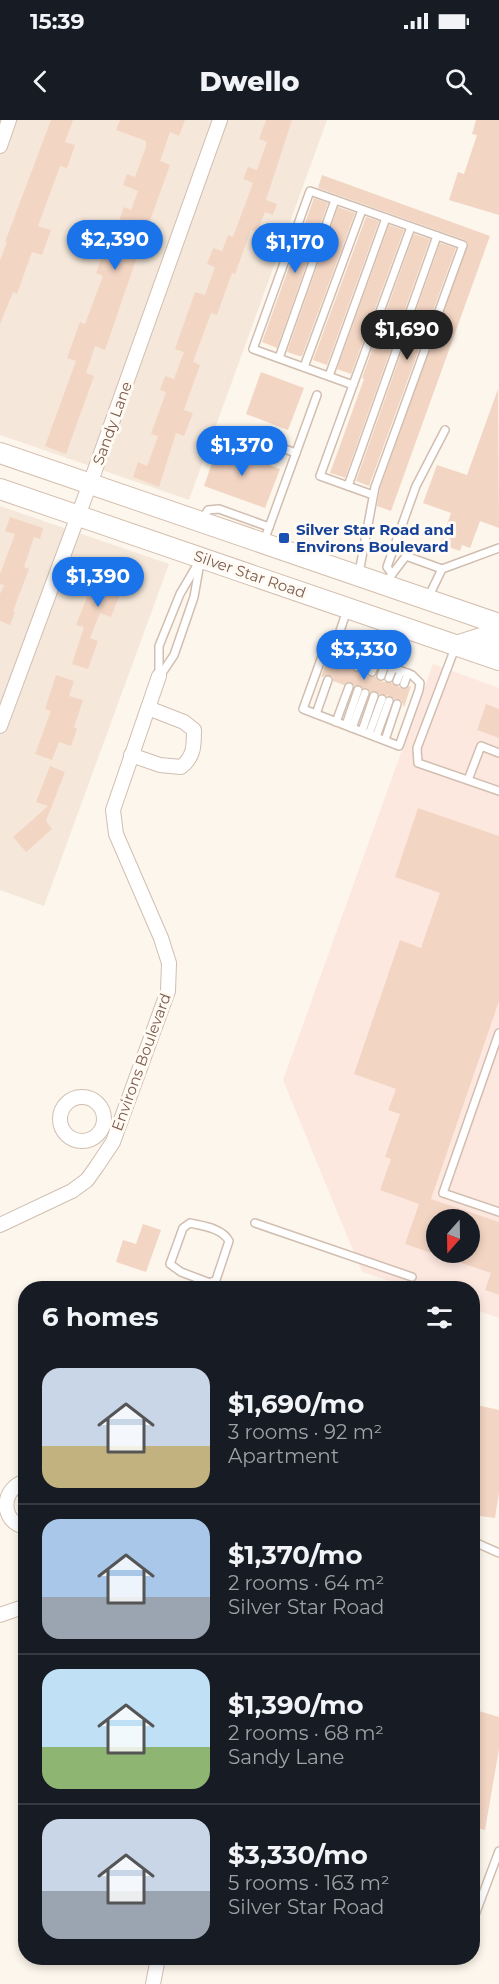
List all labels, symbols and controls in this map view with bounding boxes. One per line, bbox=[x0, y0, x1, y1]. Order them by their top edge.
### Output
text: 15:39 bbox=[30, 8, 85, 35]
icon: back bbox=[24, 65, 57, 98]
text: Dwello bbox=[200, 65, 299, 98]
icon: search bbox=[442, 65, 475, 98]
pin: $2,390 bbox=[66, 220, 164, 271]
pin: $1,170 bbox=[246, 223, 344, 274]
text: $2,390 bbox=[81, 227, 149, 251]
text: $1,170 bbox=[266, 230, 324, 254]
pin: $1,690 bbox=[358, 310, 456, 361]
text: $1,690 bbox=[375, 317, 439, 341]
street label: Sandy Lane bbox=[88, 379, 136, 467]
pin: $1,370 bbox=[193, 426, 291, 477]
text: $1,370 bbox=[210, 433, 274, 457]
place label: Silver Star Road and Environs Boulevard bbox=[296, 520, 454, 556]
marker: Silver Star Road and Environs Boulevard bbox=[277, 531, 291, 545]
street label: Silver Star Road bbox=[191, 546, 309, 602]
pin: $1,390 bbox=[49, 557, 147, 608]
text: $1,390 bbox=[66, 564, 130, 588]
pin: $3,330 bbox=[315, 630, 413, 681]
text: $3,330 bbox=[330, 637, 398, 661]
street label: Environs Boulevard bbox=[107, 991, 175, 1133]
north arrow bbox=[426, 1209, 480, 1263]
map controls bbox=[426, 1209, 480, 1263]
text: 6 homes bbox=[42, 1301, 159, 1333]
icon: filters bbox=[423, 1301, 456, 1334]
text: $1,690/mo bbox=[228, 1388, 364, 1420]
icon: home bbox=[90, 1392, 162, 1464]
text: 3 rooms · 92 m² bbox=[228, 1420, 382, 1444]
text: Apartment bbox=[228, 1444, 339, 1468]
text: $1,370/mo bbox=[228, 1539, 362, 1571]
icon: home bbox=[90, 1543, 162, 1615]
text: 2 rooms · 64 m² bbox=[228, 1571, 384, 1595]
text: Silver Star Road bbox=[228, 1595, 384, 1619]
text: $1,390/mo bbox=[228, 1689, 364, 1721]
icon: home bbox=[90, 1693, 162, 1765]
text: 2 rooms · 68 m² bbox=[228, 1721, 384, 1745]
text: Sandy Lane bbox=[228, 1745, 344, 1769]
text: $3,330/mo bbox=[228, 1839, 368, 1871]
icon: home bbox=[90, 1843, 162, 1915]
text: 5 rooms · 163 m² bbox=[228, 1871, 390, 1895]
text: Silver Star Road bbox=[228, 1895, 384, 1919]

